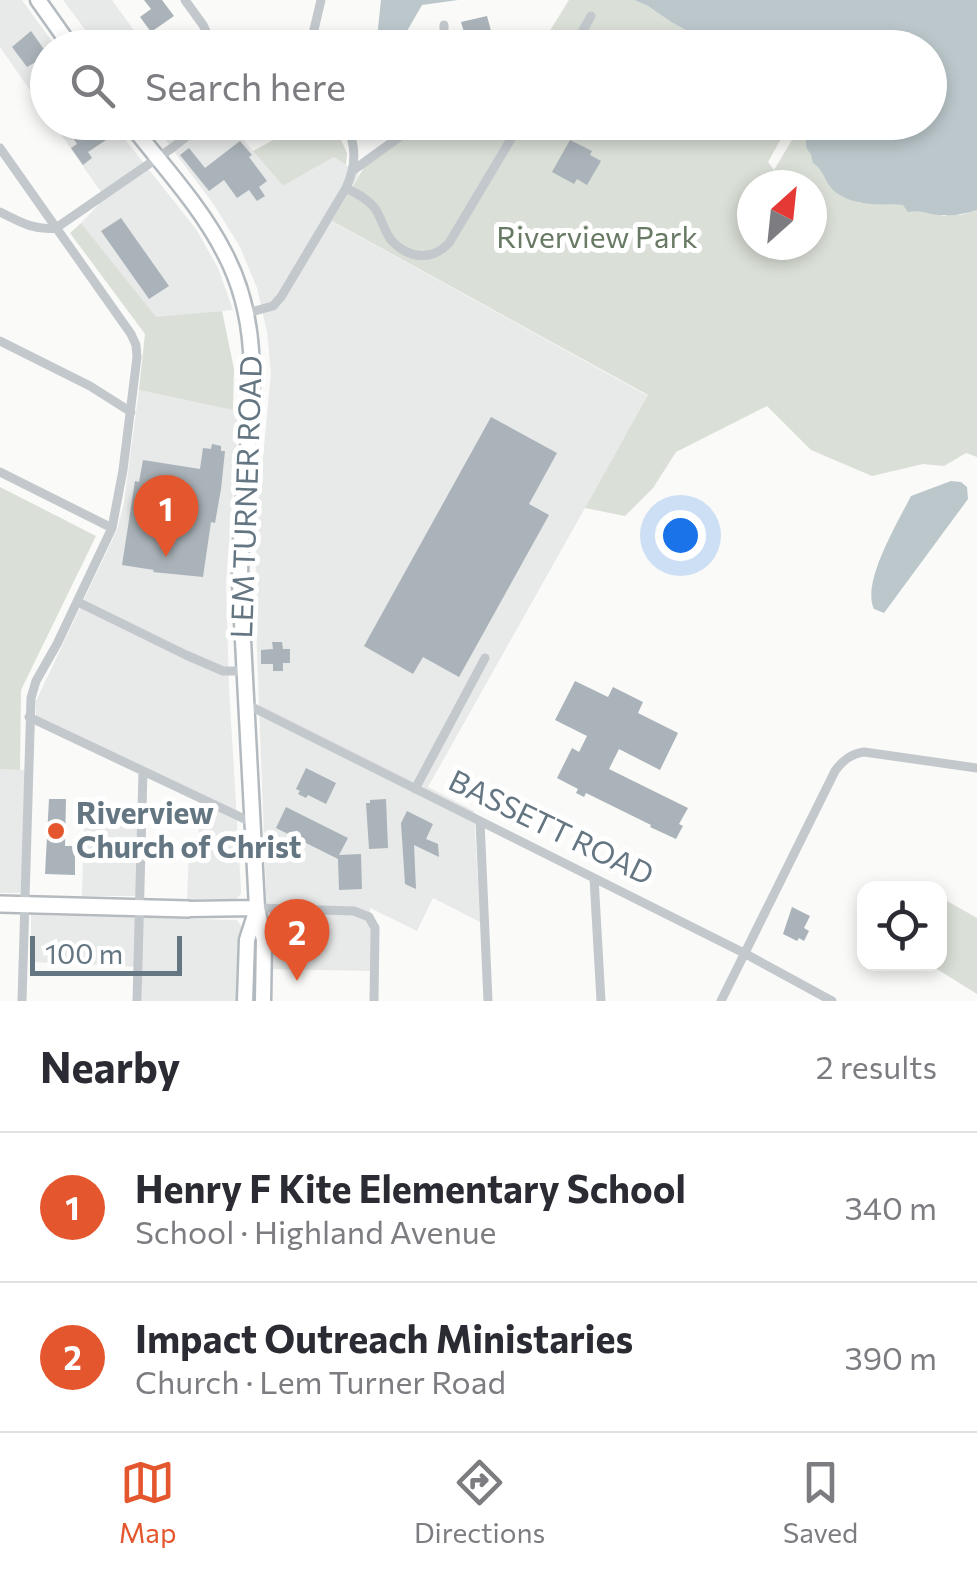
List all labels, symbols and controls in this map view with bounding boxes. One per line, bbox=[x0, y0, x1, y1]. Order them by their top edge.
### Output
search box bbox=[30, 30, 947, 140]
icon: search bbox=[65, 58, 120, 113]
text: Search here bbox=[145, 62, 346, 109]
north arrow bbox=[737, 170, 827, 260]
park label: Riverview Park bbox=[496, 217, 698, 254]
street label: LEM TURNER ROAD bbox=[221, 355, 268, 639]
pin: 1 bbox=[134, 474, 198, 557]
your location bbox=[655, 510, 706, 561]
street label: BASSETT ROAD bbox=[444, 760, 661, 891]
place label: Riverview Church of Christ bbox=[76, 793, 301, 864]
marker: Riverview Church of Christ bbox=[45, 820, 67, 842]
map controls bbox=[857, 881, 947, 971]
button: locate bbox=[857, 881, 947, 971]
pin: 2 bbox=[264, 898, 330, 981]
scale bar bbox=[30, 931, 182, 976]
text: 100 m bbox=[45, 936, 123, 970]
text: Nearby bbox=[40, 1040, 180, 1092]
text: 2 results bbox=[816, 1046, 937, 1086]
text: Henry F Kite Elementary School bbox=[135, 1164, 686, 1211]
text: 1 bbox=[65, 1187, 80, 1227]
text: 340 m bbox=[845, 1187, 937, 1227]
text: School · Highland Avenue bbox=[135, 1211, 496, 1251]
text: Impact Outreach Ministaries bbox=[135, 1314, 633, 1361]
text: 2 bbox=[63, 1337, 82, 1377]
text: 390 m bbox=[844, 1337, 937, 1377]
text: Church · Lem Turner Road bbox=[135, 1361, 506, 1401]
tab: Map bbox=[119, 1455, 176, 1549]
tab: Directions bbox=[414, 1455, 545, 1549]
tab: Saved bbox=[783, 1455, 858, 1549]

